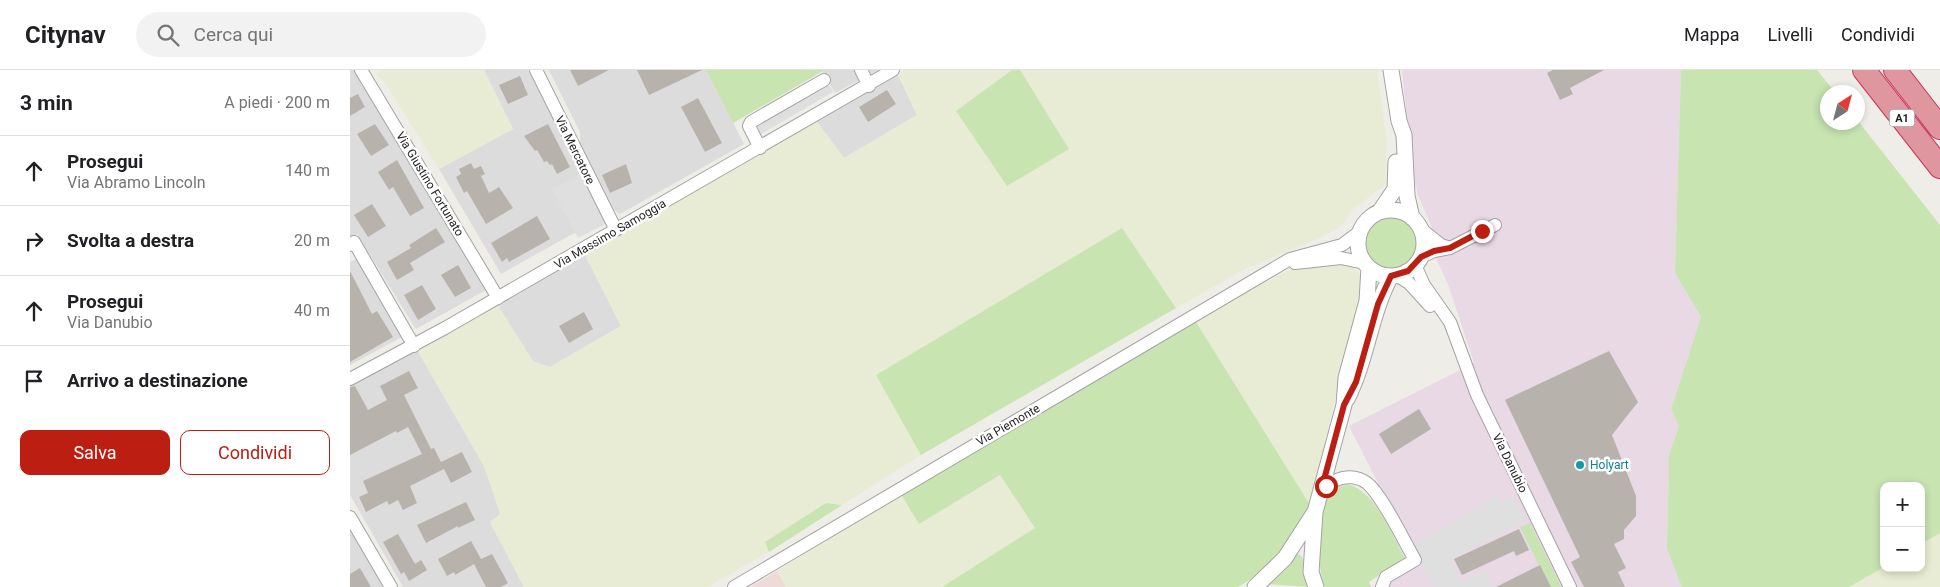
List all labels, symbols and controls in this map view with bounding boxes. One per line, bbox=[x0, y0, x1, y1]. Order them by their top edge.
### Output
search box bbox=[136, 12, 486, 57]
text: Citynav bbox=[25, 21, 106, 49]
icon: search bbox=[154, 21, 182, 49]
text: Cerca qui bbox=[194, 23, 273, 46]
text: Mappa bbox=[1684, 24, 1740, 45]
text: Livelli bbox=[1768, 24, 1813, 45]
text: Condividi bbox=[1841, 24, 1915, 45]
north arrow bbox=[1820, 85, 1865, 130]
text: 3 min bbox=[20, 91, 73, 115]
text: A piedi · 200 m bbox=[224, 93, 330, 112]
road number: A1 bbox=[1890, 110, 1914, 126]
street label: Via Mercatore bbox=[552, 113, 598, 187]
street label: Via Giustino Fortunato bbox=[393, 129, 467, 239]
text: Prosegui bbox=[67, 150, 143, 173]
icon: ahead bbox=[20, 157, 48, 185]
text: 140 m bbox=[285, 161, 330, 180]
text: Via Abramo Lincoln bbox=[67, 173, 206, 192]
street label: Via Massimo Samoggia bbox=[552, 196, 668, 272]
route end bbox=[1471, 220, 1494, 243]
icon: right bbox=[20, 227, 48, 255]
text: Svolta a destra bbox=[67, 229, 194, 252]
text: 20 m bbox=[294, 231, 330, 250]
text: Prosegui bbox=[67, 290, 143, 313]
icon: ahead bbox=[20, 297, 48, 325]
text: 40 m bbox=[294, 301, 330, 320]
text: Via Danubio bbox=[67, 313, 153, 332]
icon: arrive bbox=[20, 367, 48, 395]
text: Arrivo a destinazione bbox=[67, 369, 248, 392]
street label: Via Piemonte bbox=[974, 401, 1042, 449]
button: Salva bbox=[20, 430, 170, 475]
button: Condividi bbox=[180, 430, 330, 475]
street label: Via Danubio bbox=[1490, 431, 1530, 495]
place label: Holyart bbox=[1590, 458, 1629, 472]
marker: Holyart bbox=[1574, 459, 1586, 471]
route start bbox=[1315, 475, 1338, 498]
map controls bbox=[1880, 482, 1925, 572]
button: + bbox=[1880, 482, 1925, 527]
button: − bbox=[1880, 527, 1925, 572]

